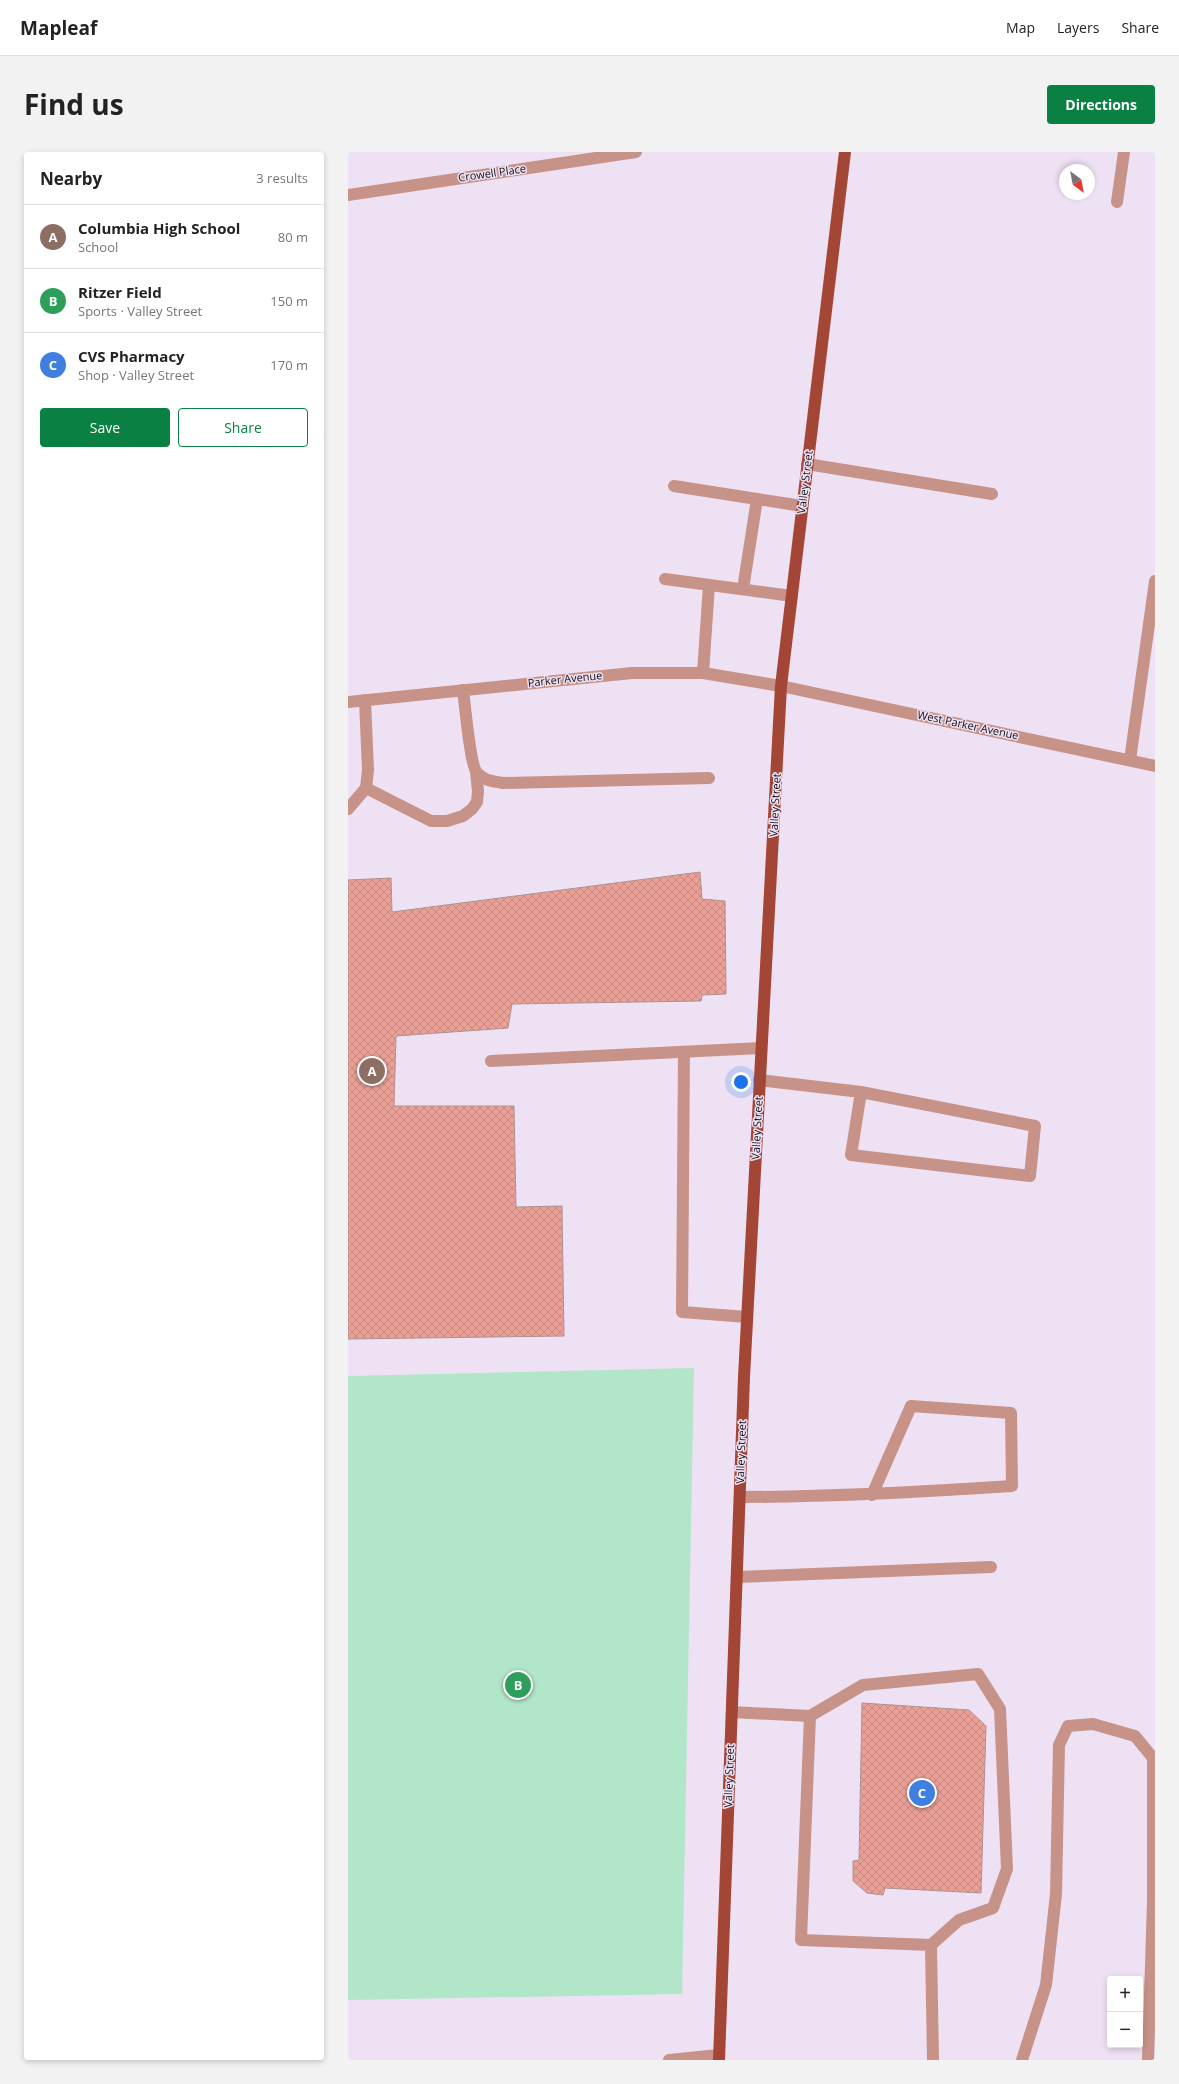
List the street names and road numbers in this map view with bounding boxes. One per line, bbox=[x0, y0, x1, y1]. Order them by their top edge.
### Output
street label: Crowell Place bbox=[457, 160, 527, 185]
street label: Valley Street bbox=[793, 449, 816, 514]
street label: Parker Avenue bbox=[527, 667, 603, 690]
street label: West Parker Avenue bbox=[916, 706, 1020, 743]
street label: Valley Street bbox=[765, 773, 784, 837]
street label: Valley Street bbox=[747, 1096, 766, 1160]
street label: Valley Street bbox=[732, 1420, 749, 1484]
street label: Valley Street bbox=[720, 1744, 737, 1808]

